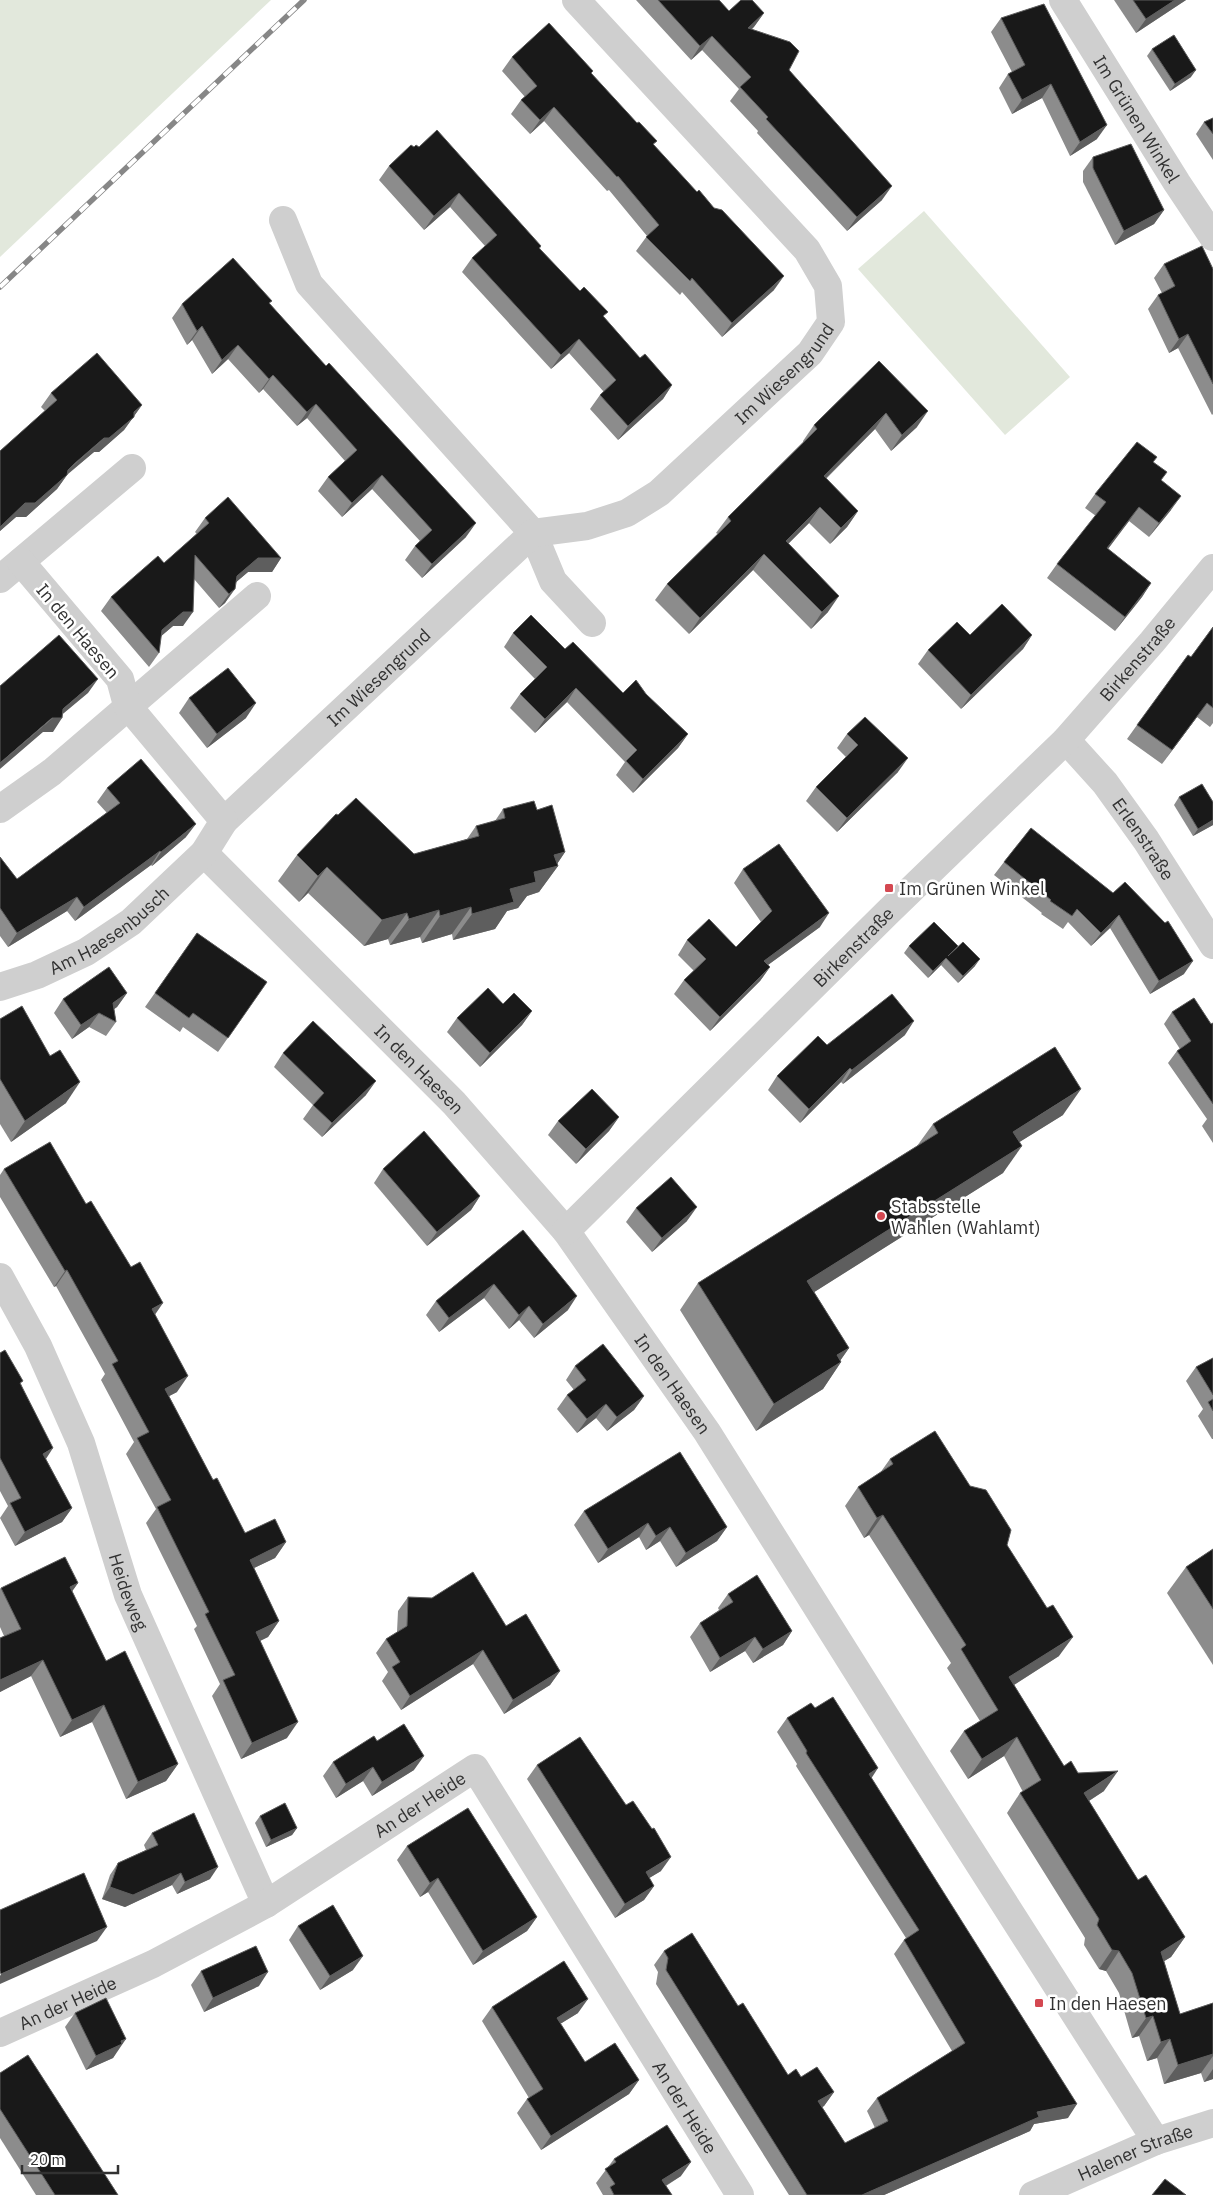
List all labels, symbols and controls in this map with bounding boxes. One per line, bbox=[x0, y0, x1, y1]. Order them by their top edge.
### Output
street label: Im Grünen Winkel bbox=[1089, 51, 1185, 187]
street label: Im Wiesengrund bbox=[729, 318, 839, 429]
street label: In den Haesen bbox=[31, 579, 125, 683]
street label: Birkenstraße bbox=[1094, 611, 1180, 706]
street label: Im Wiesengrund bbox=[322, 623, 435, 731]
street label: Erlenstraße bbox=[1108, 793, 1180, 884]
place label: Im Grünen Winkel bbox=[899, 877, 1045, 900]
street label: Am Haesenbusch bbox=[45, 881, 173, 979]
marker: Im Grünen Winkel bbox=[883, 882, 895, 894]
street label: Birkenstraße bbox=[808, 902, 898, 992]
street label: In den Haesen bbox=[370, 1019, 469, 1118]
place label: Stabsstelle Wahlen (Wahlamt) bbox=[891, 1195, 1041, 1239]
marker: Stabsstelle Wahlen (Wahlamt) bbox=[875, 1210, 887, 1222]
street label: In den Haesen bbox=[630, 1329, 716, 1438]
street label: Heideweg bbox=[104, 1550, 154, 1634]
street label: An der Heide bbox=[369, 1766, 470, 1842]
street label: An der Heide bbox=[15, 1971, 120, 2035]
place label: In den Haesen bbox=[1049, 1992, 1167, 2015]
marker: In den Haesen bbox=[1033, 1997, 1045, 2009]
street label: An der Heide bbox=[648, 2056, 723, 2158]
street label: Halener Straße bbox=[1074, 2119, 1196, 2186]
scale bar bbox=[22, 2142, 119, 2174]
text: 20 m bbox=[30, 2150, 65, 2169]

